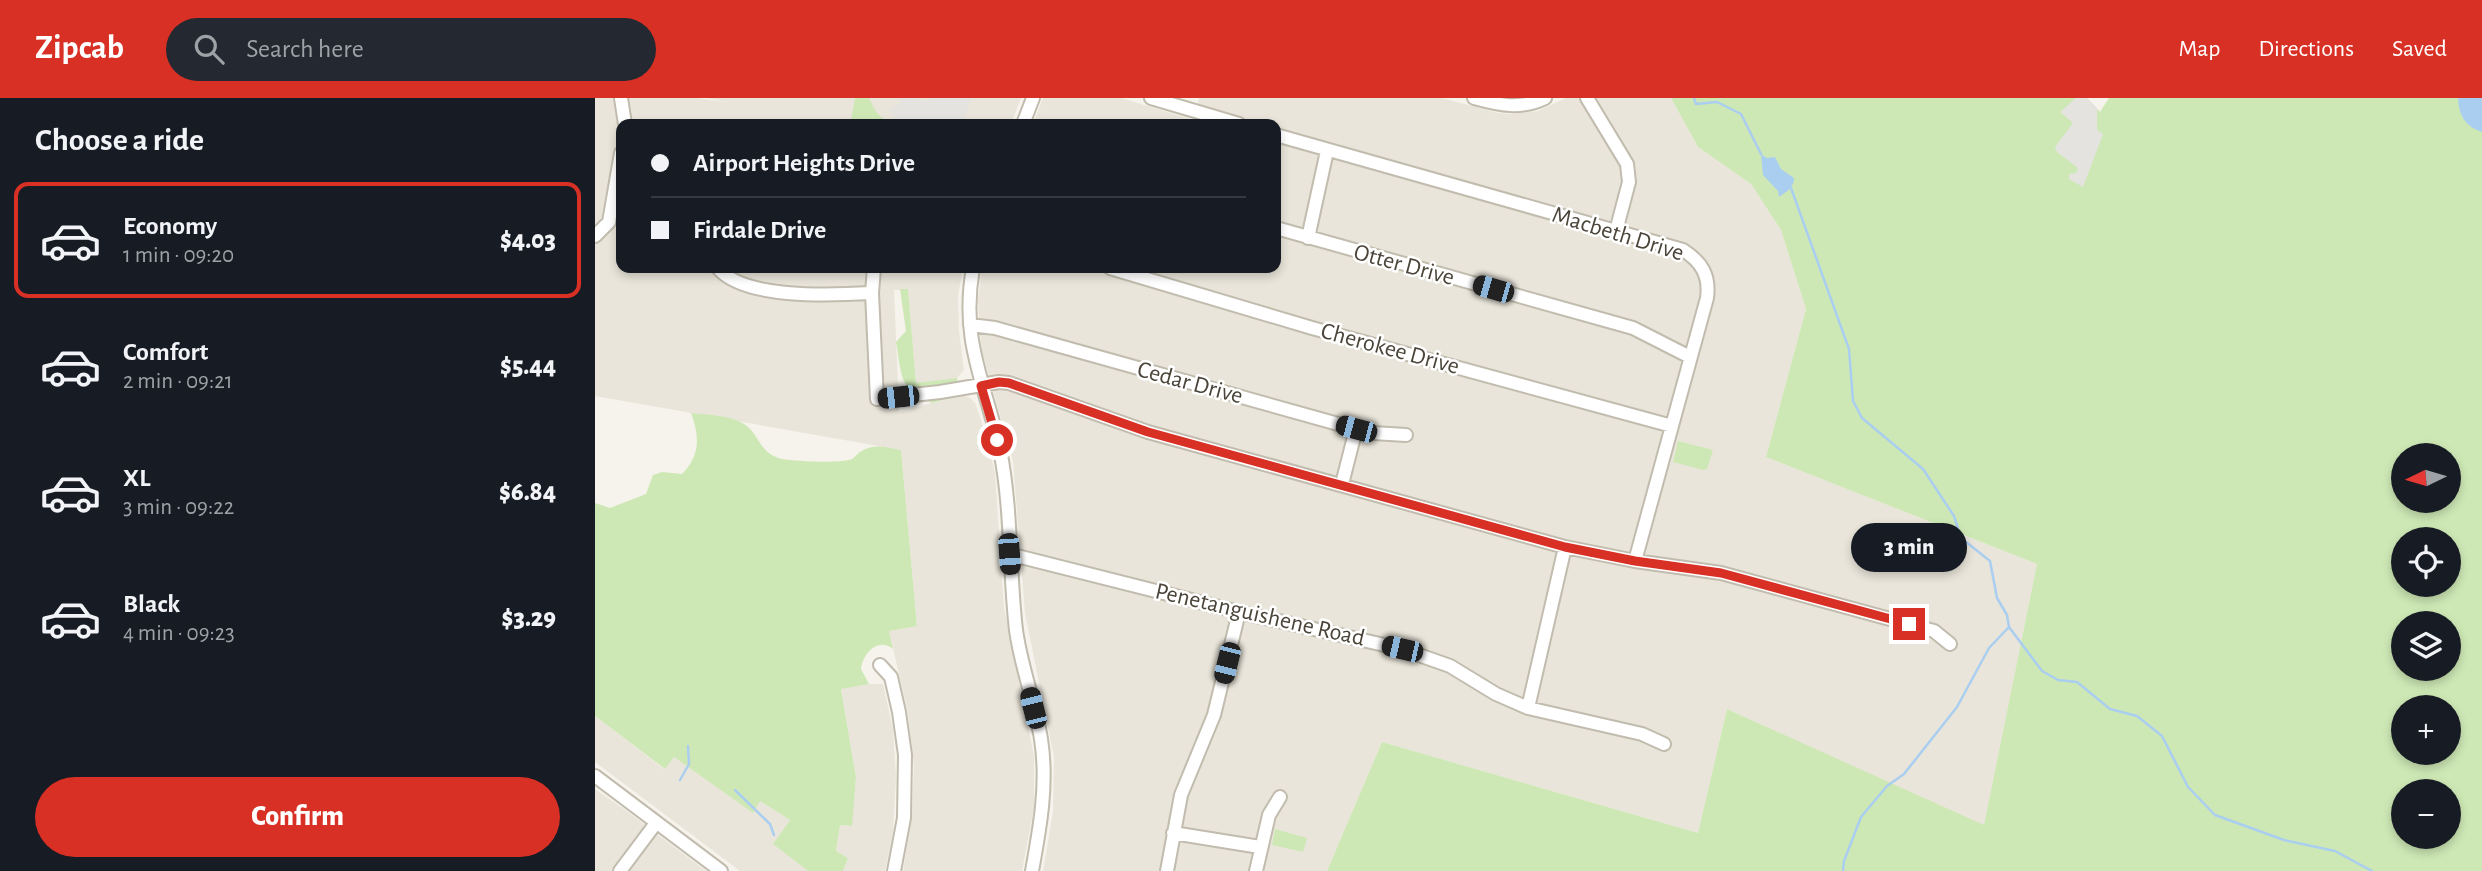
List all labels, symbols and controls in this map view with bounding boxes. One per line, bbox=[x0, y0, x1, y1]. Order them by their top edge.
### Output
search box bbox=[166, 18, 656, 81]
icon: search bbox=[190, 30, 228, 68]
text: Zipcab bbox=[35, 32, 124, 65]
text: Search here bbox=[246, 36, 364, 62]
text: Map bbox=[2178, 37, 2220, 61]
text: Directions bbox=[2258, 37, 2354, 61]
text: Saved bbox=[2392, 37, 2447, 61]
text: Choose a ride bbox=[35, 124, 204, 156]
text: Airport Heights Drive bbox=[693, 150, 915, 176]
street label: Macbeth Drive bbox=[1549, 203, 1687, 265]
icon: car bbox=[39, 209, 102, 272]
text: Economy bbox=[123, 213, 217, 239]
text: Firdale Drive bbox=[693, 217, 826, 243]
text: $4.03 bbox=[500, 227, 556, 253]
street label: Otter Drive bbox=[1351, 240, 1457, 290]
text: 1 min · 09:20 bbox=[123, 244, 234, 267]
car bbox=[1470, 273, 1517, 305]
street label: Cherokee Drive bbox=[1318, 319, 1462, 379]
icon: car bbox=[39, 335, 102, 398]
text: Comfort bbox=[123, 339, 208, 365]
text: $5.44 bbox=[500, 353, 556, 379]
street label: Cedar Drive bbox=[1135, 357, 1245, 409]
text: 2 min · 09:21 bbox=[123, 370, 233, 393]
car bbox=[877, 384, 920, 410]
car bbox=[1333, 413, 1380, 445]
route start bbox=[981, 424, 1013, 456]
north arrow bbox=[2391, 443, 2461, 513]
map controls bbox=[2391, 443, 2461, 849]
icon: car bbox=[39, 461, 102, 524]
text: XL bbox=[123, 465, 150, 491]
text: $6.84 bbox=[499, 479, 556, 505]
text: 3 min · 09:22 bbox=[123, 496, 234, 519]
callout: 3 min bbox=[1851, 522, 1967, 572]
button: locate bbox=[2391, 527, 2461, 597]
car bbox=[998, 532, 1021, 576]
text: 3 min bbox=[1884, 536, 1934, 559]
street label: Penetanguishene Road bbox=[1153, 579, 1367, 651]
icon: car bbox=[39, 587, 102, 650]
text: Black bbox=[123, 591, 180, 617]
text: $3.29 bbox=[502, 605, 556, 631]
route end bbox=[1893, 608, 1925, 640]
button: layers bbox=[2391, 611, 2461, 681]
text: 4 min · 09:23 bbox=[123, 622, 235, 645]
car bbox=[1380, 634, 1425, 664]
car bbox=[1212, 640, 1243, 686]
car bbox=[1018, 685, 1049, 731]
button: + bbox=[2391, 695, 2461, 765]
button: Confirm bbox=[35, 777, 560, 857]
button: − bbox=[2391, 779, 2461, 849]

